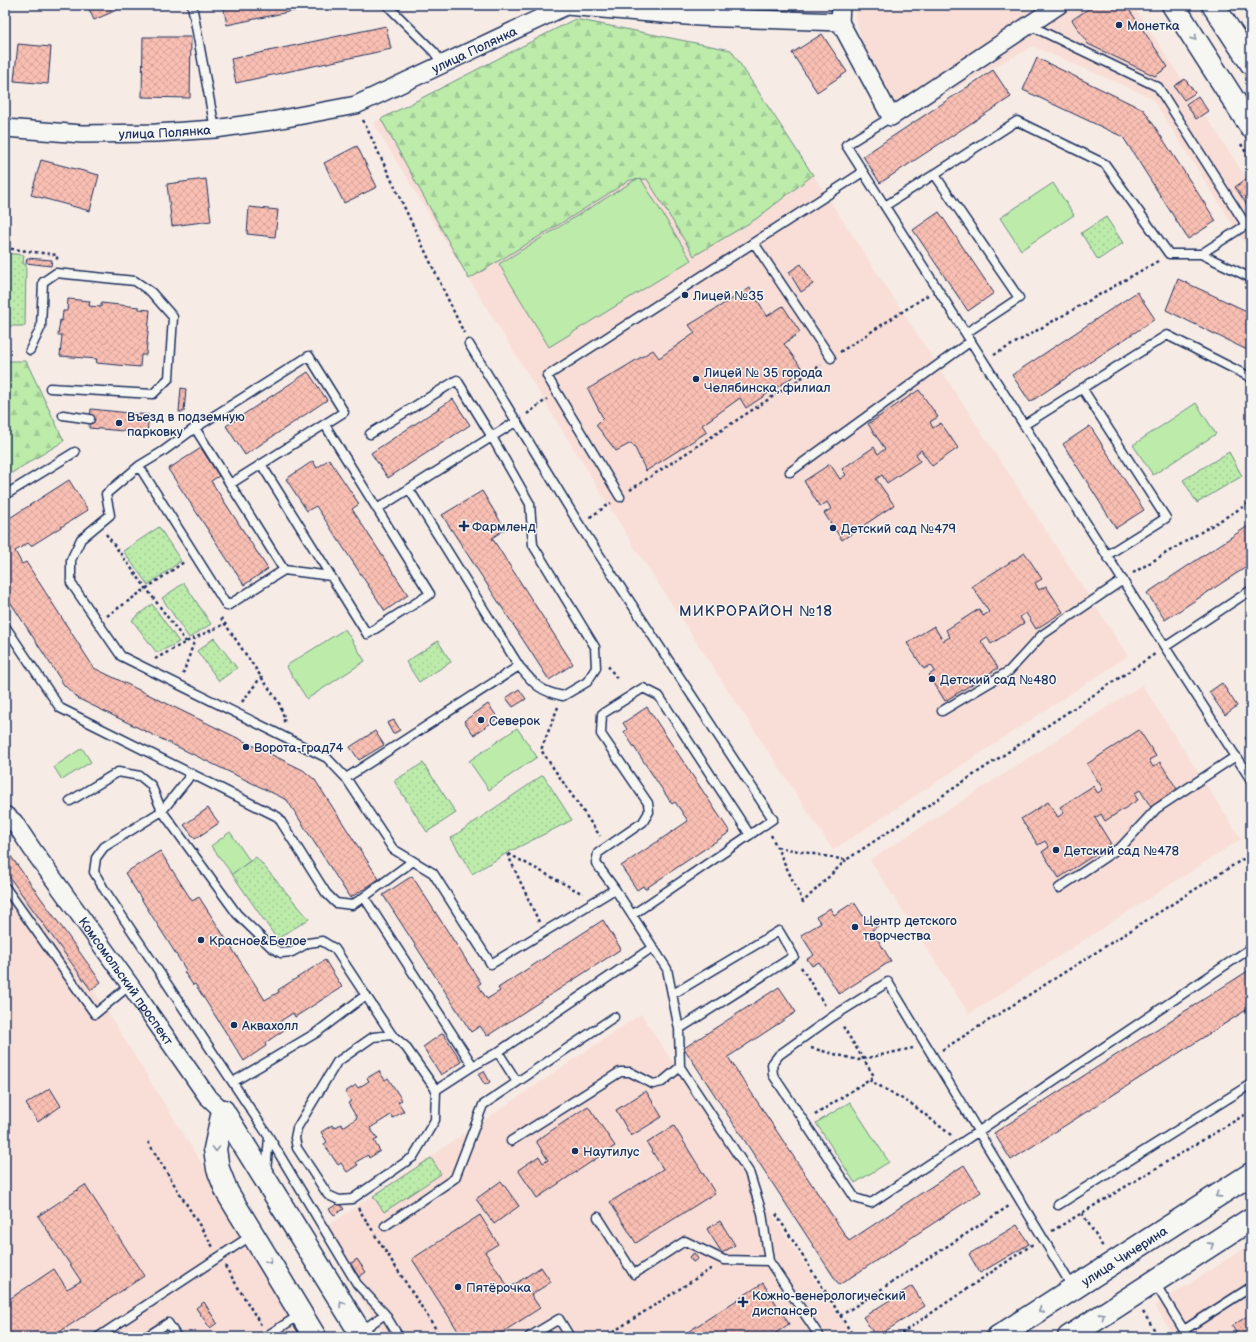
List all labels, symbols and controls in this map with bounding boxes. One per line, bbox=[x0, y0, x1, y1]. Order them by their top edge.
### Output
place label: Монетка bbox=[1127, 18, 1180, 34]
marker: Монетка bbox=[1114, 20, 1124, 30]
street label: улица Полянка bbox=[429, 23, 520, 77]
one-way arrow bbox=[1189, 34, 1197, 41]
street label: улица Полянка bbox=[119, 122, 212, 143]
place label: Лицей №35 bbox=[692, 288, 764, 304]
marker: Лицей №35 bbox=[680, 290, 690, 300]
place label: Лицей № 35 города Челябинска, филиал bbox=[703, 365, 831, 396]
marker: Лицей № 35 города Челябинска, филиал bbox=[691, 374, 701, 384]
place label: Въезд в подземную парковку bbox=[127, 409, 245, 440]
marker: Въезд в подземную парковку bbox=[114, 418, 124, 428]
place label: Фармленд bbox=[472, 519, 536, 535]
marker: Фармленд bbox=[459, 521, 469, 531]
place label: Детский сад №479 bbox=[841, 521, 956, 537]
marker: Детский сад №479 bbox=[828, 523, 838, 533]
district label: МИКРОРАЙОН №18 bbox=[679, 602, 833, 621]
place label: Детский сад №480 bbox=[940, 672, 1057, 688]
marker: Детский сад №480 bbox=[927, 674, 937, 684]
place label: Северок bbox=[489, 713, 540, 729]
marker: Северок bbox=[476, 715, 486, 725]
place label: Ворота-град74 bbox=[254, 740, 344, 756]
marker: Ворота-град74 bbox=[241, 742, 251, 752]
place label: Детский сад №478 bbox=[1064, 843, 1179, 859]
marker: Детский сад №478 bbox=[1051, 845, 1061, 855]
place label: Центр детского творчества bbox=[863, 913, 957, 944]
street label: Комсомольский проспект bbox=[75, 914, 176, 1049]
marker: Центр детского творчества bbox=[850, 922, 860, 932]
place label: Красное&Белое bbox=[209, 933, 306, 949]
marker: Красное&Белое bbox=[196, 935, 206, 945]
place label: Аквахолл bbox=[241, 1018, 298, 1034]
marker: Аквахолл bbox=[229, 1020, 239, 1030]
place label: Наутилус bbox=[583, 1144, 640, 1160]
one-way arrow bbox=[212, 1146, 220, 1152]
marker: Наутилус bbox=[570, 1146, 580, 1156]
one-way arrow bbox=[1215, 1190, 1222, 1198]
street label: улица Чичерина bbox=[1079, 1223, 1171, 1290]
one-way arrow bbox=[1207, 1242, 1214, 1250]
one-way arrow bbox=[264, 1257, 272, 1264]
place label: Пятёрочка bbox=[466, 1280, 531, 1296]
marker: Пятёрочка bbox=[453, 1282, 463, 1292]
place label: Кожно-венерологический диспансер bbox=[752, 1288, 906, 1319]
marker: Кожно-венерологический диспансер bbox=[737, 1296, 749, 1308]
one-way arrow bbox=[339, 1301, 347, 1308]
one-way arrow bbox=[1038, 1305, 1045, 1313]
one-way arrow bbox=[1098, 1313, 1105, 1321]

